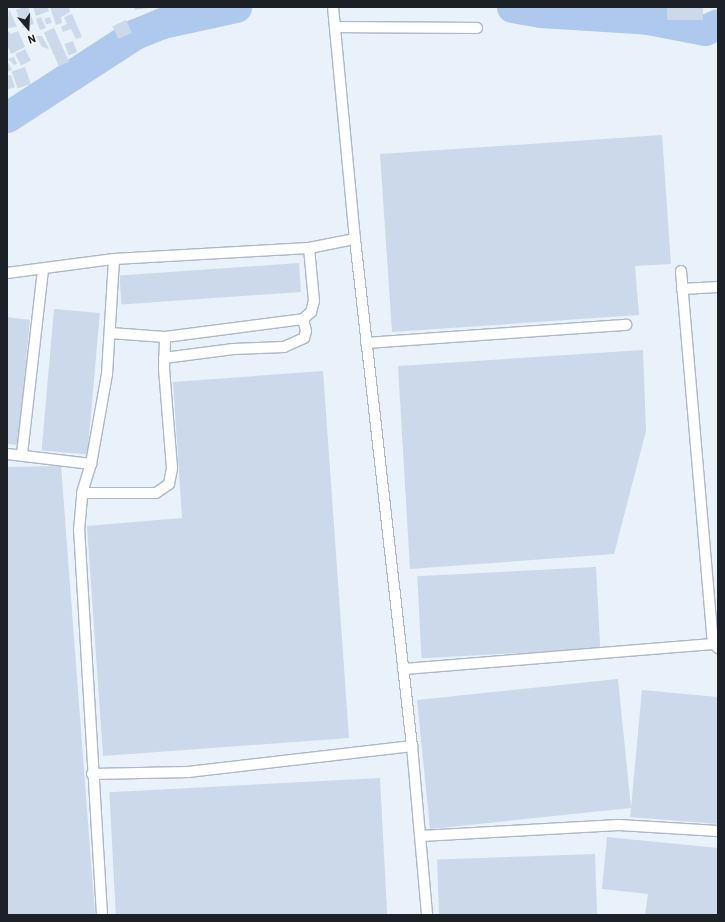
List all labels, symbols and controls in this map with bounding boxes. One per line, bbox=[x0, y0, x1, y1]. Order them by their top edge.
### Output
north arrow bbox=[8, 8, 48, 48]
text: N bbox=[26, 32, 38, 47]

